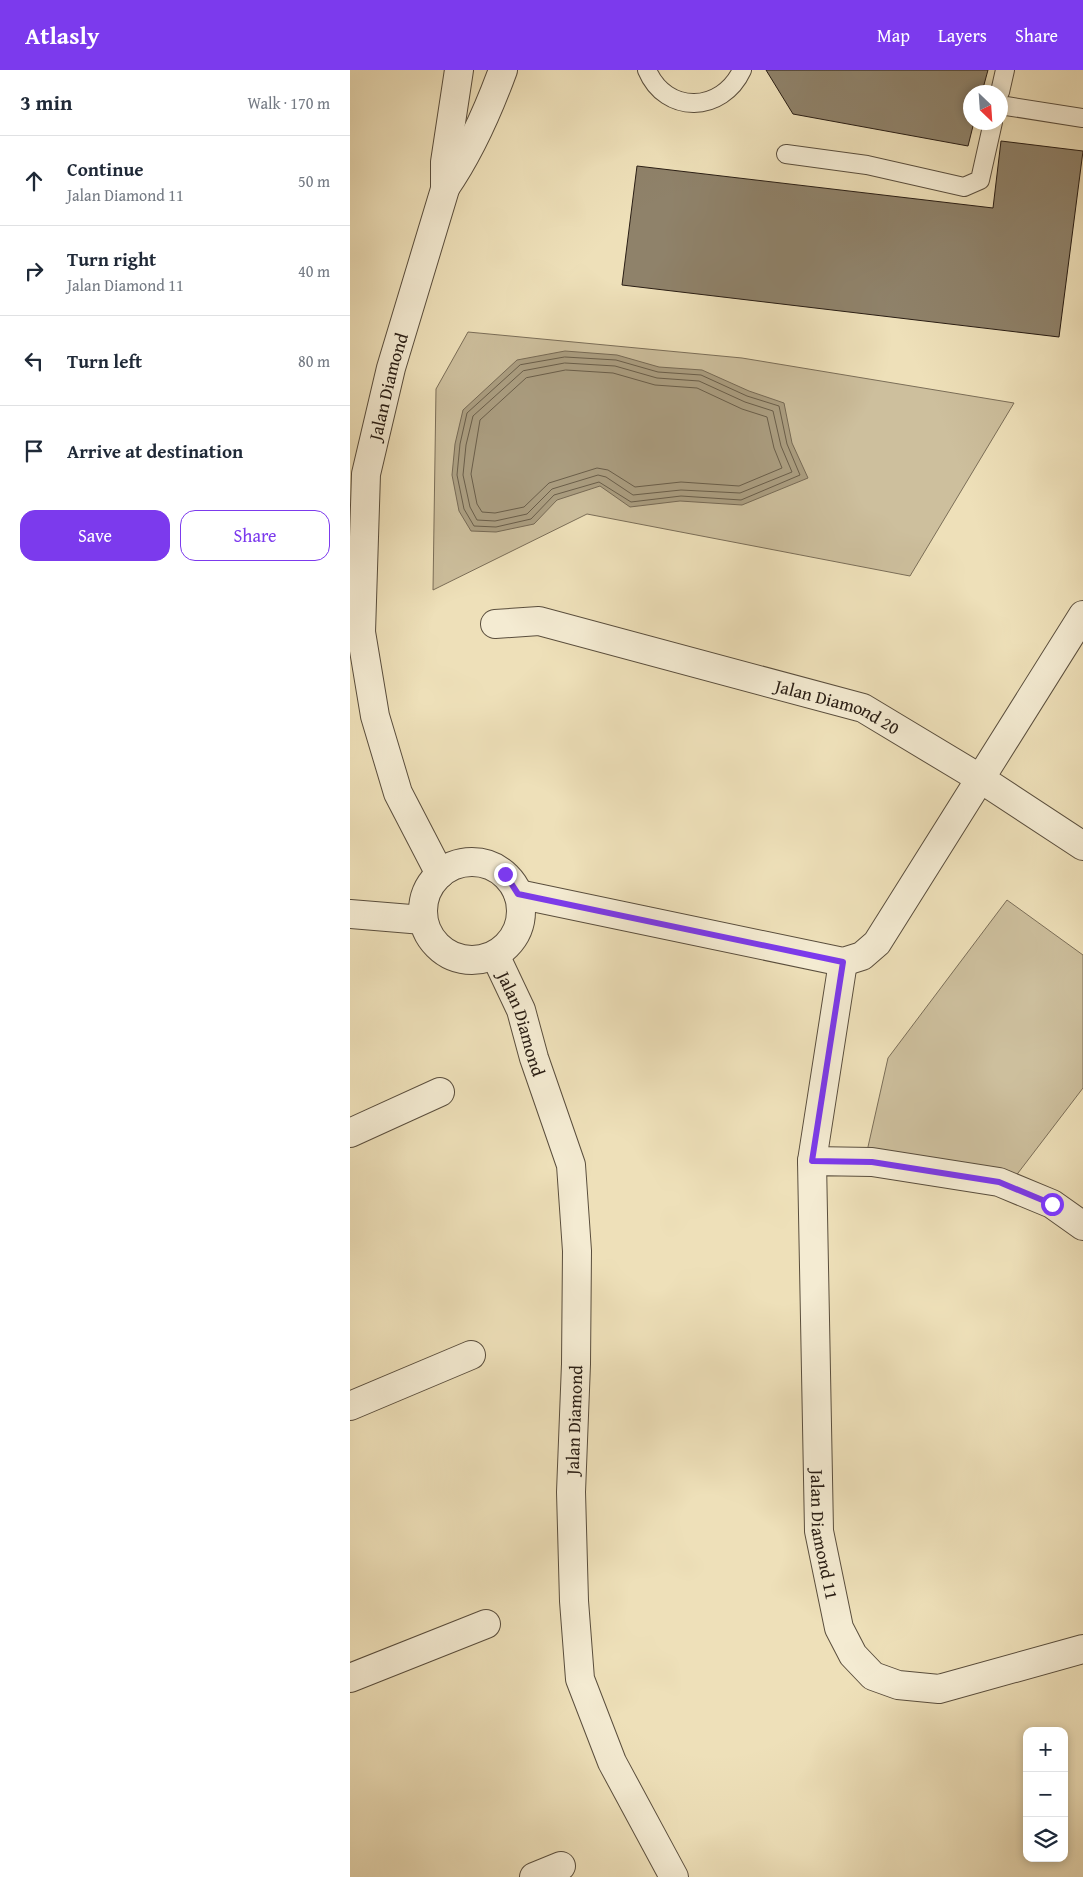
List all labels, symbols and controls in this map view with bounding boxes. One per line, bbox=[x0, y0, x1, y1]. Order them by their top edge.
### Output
text: Atlasly bbox=[25, 18, 99, 53]
text: Map bbox=[877, 22, 910, 49]
text: Layers bbox=[938, 22, 987, 49]
text: Share bbox=[1015, 22, 1058, 49]
north arrow bbox=[963, 85, 1008, 130]
text: 3 min bbox=[20, 87, 72, 118]
text: Walk · 170 m bbox=[247, 91, 330, 115]
text: Continue bbox=[67, 155, 144, 183]
icon: ahead bbox=[20, 167, 48, 195]
text: 50 m bbox=[298, 169, 330, 193]
text: Jalan Diamond 11 bbox=[67, 183, 184, 207]
text: Turn right bbox=[67, 245, 156, 273]
icon: right bbox=[20, 257, 48, 285]
text: 40 m bbox=[298, 259, 330, 283]
text: Jalan Diamond 11 bbox=[67, 273, 184, 297]
street label: Jalan Diamond bbox=[360, 329, 415, 445]
icon: left bbox=[20, 347, 48, 375]
text: Turn left bbox=[67, 347, 142, 375]
text: 80 m bbox=[298, 349, 330, 373]
icon: arrive bbox=[20, 437, 48, 465]
text: Arrive at destination bbox=[67, 437, 243, 465]
button: Save bbox=[20, 510, 170, 561]
button: Share bbox=[180, 510, 330, 561]
street label: Jalan Diamond 20 bbox=[770, 671, 905, 741]
route end bbox=[494, 863, 517, 886]
street label: Jalan Diamond bbox=[490, 965, 553, 1080]
route start bbox=[1041, 1193, 1064, 1216]
street label: Jalan Diamond bbox=[559, 1364, 589, 1477]
street label: Jalan Diamond 11 bbox=[804, 1467, 846, 1602]
map controls bbox=[1023, 1727, 1068, 1862]
button: + bbox=[1023, 1727, 1068, 1772]
button: − bbox=[1023, 1772, 1068, 1817]
button: layers bbox=[1023, 1817, 1068, 1862]

